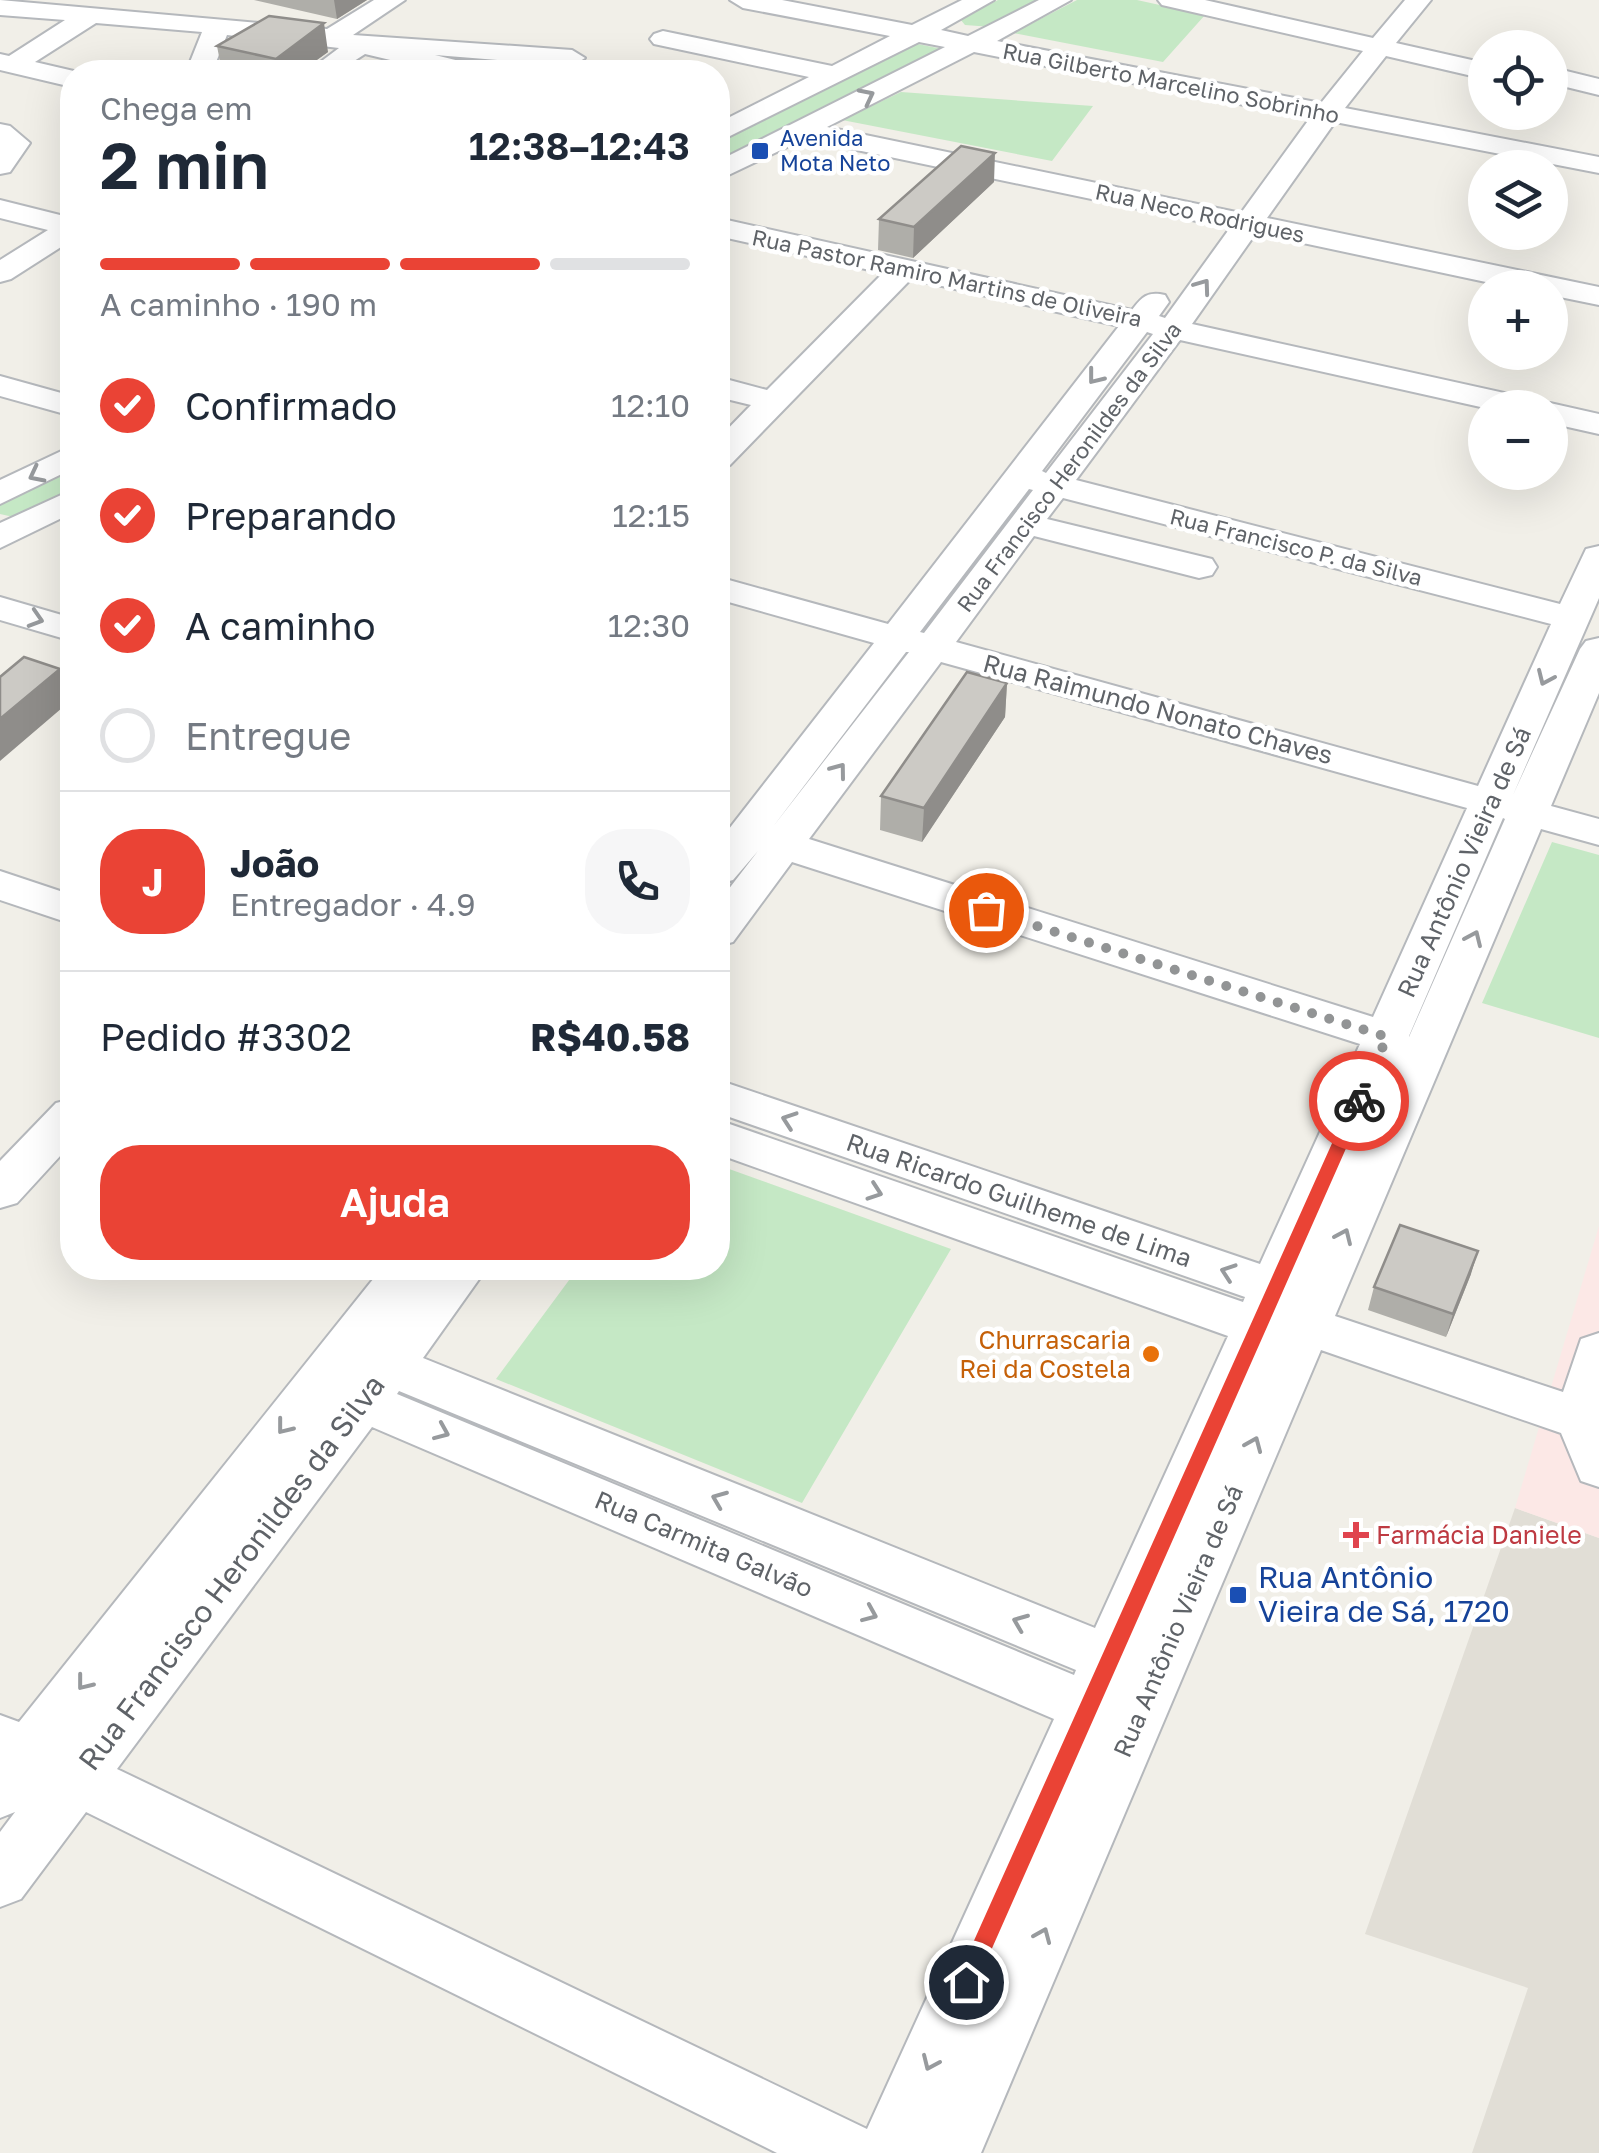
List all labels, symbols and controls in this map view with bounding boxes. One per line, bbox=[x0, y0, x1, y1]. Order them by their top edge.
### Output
map controls bbox=[1468, 30, 1568, 490]
button: locate bbox=[1468, 30, 1568, 130]
street label: Rua Gilberto Marcelino Sobrinho bbox=[1001, 37, 1342, 128]
text: Chega em bbox=[100, 89, 253, 127]
one-way arrow bbox=[856, 89, 874, 108]
text: 12:38–12:43 bbox=[469, 123, 690, 168]
place label: Avenida Mota Neto bbox=[780, 124, 890, 176]
text: 2 min bbox=[100, 125, 269, 203]
marker: Avenida Mota Neto bbox=[749, 140, 771, 162]
button: layers bbox=[1468, 150, 1568, 250]
street label: Rua Neco Rodrigues bbox=[1093, 177, 1307, 248]
street label: Rua Pastor Ramiro Martins de Oliveira bbox=[750, 223, 1144, 332]
button: + bbox=[1468, 270, 1568, 370]
one-way arrow bbox=[1191, 279, 1209, 298]
text: A caminho · 190 m bbox=[100, 285, 377, 323]
street label: Rua Francisco Heronildes da Silva bbox=[951, 316, 1187, 617]
one-way arrow bbox=[1090, 366, 1107, 384]
icon: check bbox=[100, 378, 155, 433]
text: Confirmado bbox=[185, 383, 397, 428]
text: 12:10 bbox=[611, 386, 690, 424]
button: − bbox=[1468, 390, 1568, 490]
one-way arrow bbox=[29, 463, 47, 482]
icon: check bbox=[100, 488, 155, 543]
text: Preparando bbox=[185, 493, 397, 538]
text: 12:15 bbox=[612, 496, 690, 534]
street label: Rua Francisco P. da Silva bbox=[1167, 502, 1425, 591]
icon: check bbox=[100, 598, 155, 653]
text: A caminho bbox=[185, 603, 376, 648]
text: 12:30 bbox=[608, 606, 690, 644]
one-way arrow bbox=[27, 608, 44, 628]
street label: Rua Raimundo Nonato Chaves bbox=[980, 647, 1336, 770]
one-way arrow bbox=[1538, 668, 1558, 686]
text: Entregue bbox=[185, 713, 351, 758]
street label: Rua Antônio Vieira de Sá bbox=[1390, 722, 1537, 1002]
one-way arrow bbox=[828, 763, 845, 781]
button: phone bbox=[585, 829, 690, 934]
text: João bbox=[230, 840, 319, 885]
text: J bbox=[142, 859, 163, 904]
pin bbox=[944, 868, 1029, 953]
icon: bag bbox=[959, 883, 1014, 938]
text: Entregador · 4.9 bbox=[230, 885, 476, 923]
one-way arrow bbox=[1462, 930, 1482, 948]
text: Pedido #3302 bbox=[100, 1014, 352, 1059]
text: R$40.58 bbox=[530, 1014, 690, 1059]
courier bbox=[1309, 1051, 1409, 1151]
icon: bike bbox=[1332, 1074, 1387, 1129]
one-way arrow bbox=[781, 1112, 798, 1132]
street label: Rua Ricardo Guilheme de Lima bbox=[842, 1126, 1196, 1273]
button: Ajuda bbox=[100, 1145, 690, 1260]
one-way arrow bbox=[866, 1180, 883, 1201]
one-way arrow bbox=[1332, 1228, 1352, 1246]
one-way arrow bbox=[1221, 1263, 1238, 1284]
place label: Churrascaria Rei da Costela bbox=[959, 1324, 1131, 1384]
marker: Churrascaria Rei da Costela bbox=[1140, 1343, 1162, 1365]
street label: Rua Francisco Heronildes da Silva bbox=[71, 1368, 392, 1777]
one-way arrow bbox=[279, 1416, 296, 1434]
one-way arrow bbox=[432, 1420, 450, 1440]
one-way arrow bbox=[1242, 1436, 1262, 1454]
street label: Rua Antônio Vieira de Sá bbox=[1106, 1480, 1249, 1762]
street label: Rua Carmita Galvão bbox=[590, 1484, 818, 1604]
one-way arrow bbox=[712, 1491, 730, 1511]
place label: Farmácia Daniele bbox=[1376, 1519, 1582, 1550]
marker: Farmácia Daniele bbox=[1345, 1524, 1367, 1546]
place label: Rua Antônio Vieira de Sá, 1720 bbox=[1258, 1559, 1510, 1629]
marker: Rua Antônio Vieira de Sá, 1720 bbox=[1227, 1584, 1249, 1606]
one-way arrow bbox=[860, 1602, 878, 1622]
one-way arrow bbox=[1012, 1613, 1030, 1633]
one-way arrow bbox=[79, 1672, 96, 1690]
one-way arrow bbox=[1031, 1927, 1051, 1945]
pin bbox=[924, 1940, 1009, 2025]
icon: home bbox=[939, 1955, 994, 2010]
one-way arrow bbox=[922, 2053, 942, 2071]

